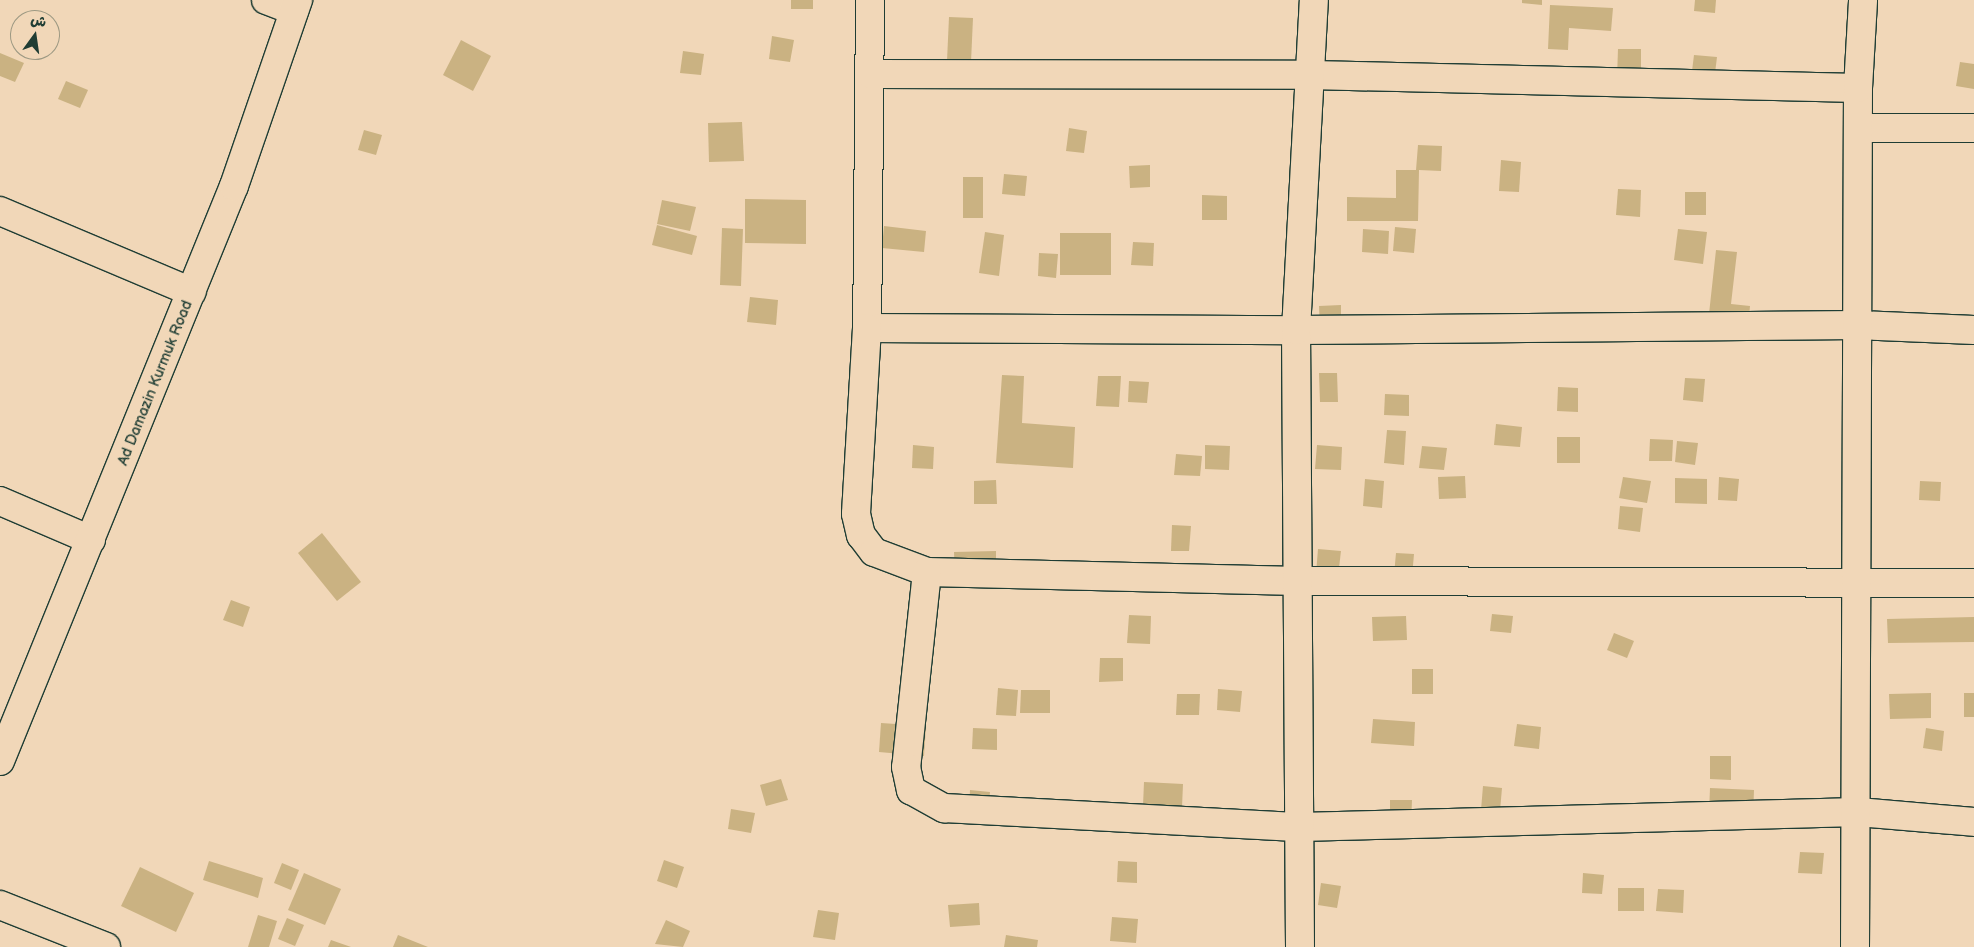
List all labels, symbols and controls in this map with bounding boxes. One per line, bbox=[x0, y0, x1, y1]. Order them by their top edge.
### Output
north arrow bbox=[10, 10, 60, 60]
text: ش bbox=[29, 11, 48, 31]
street label: Ad Damazin Kurmuk Road bbox=[114, 298, 196, 468]

